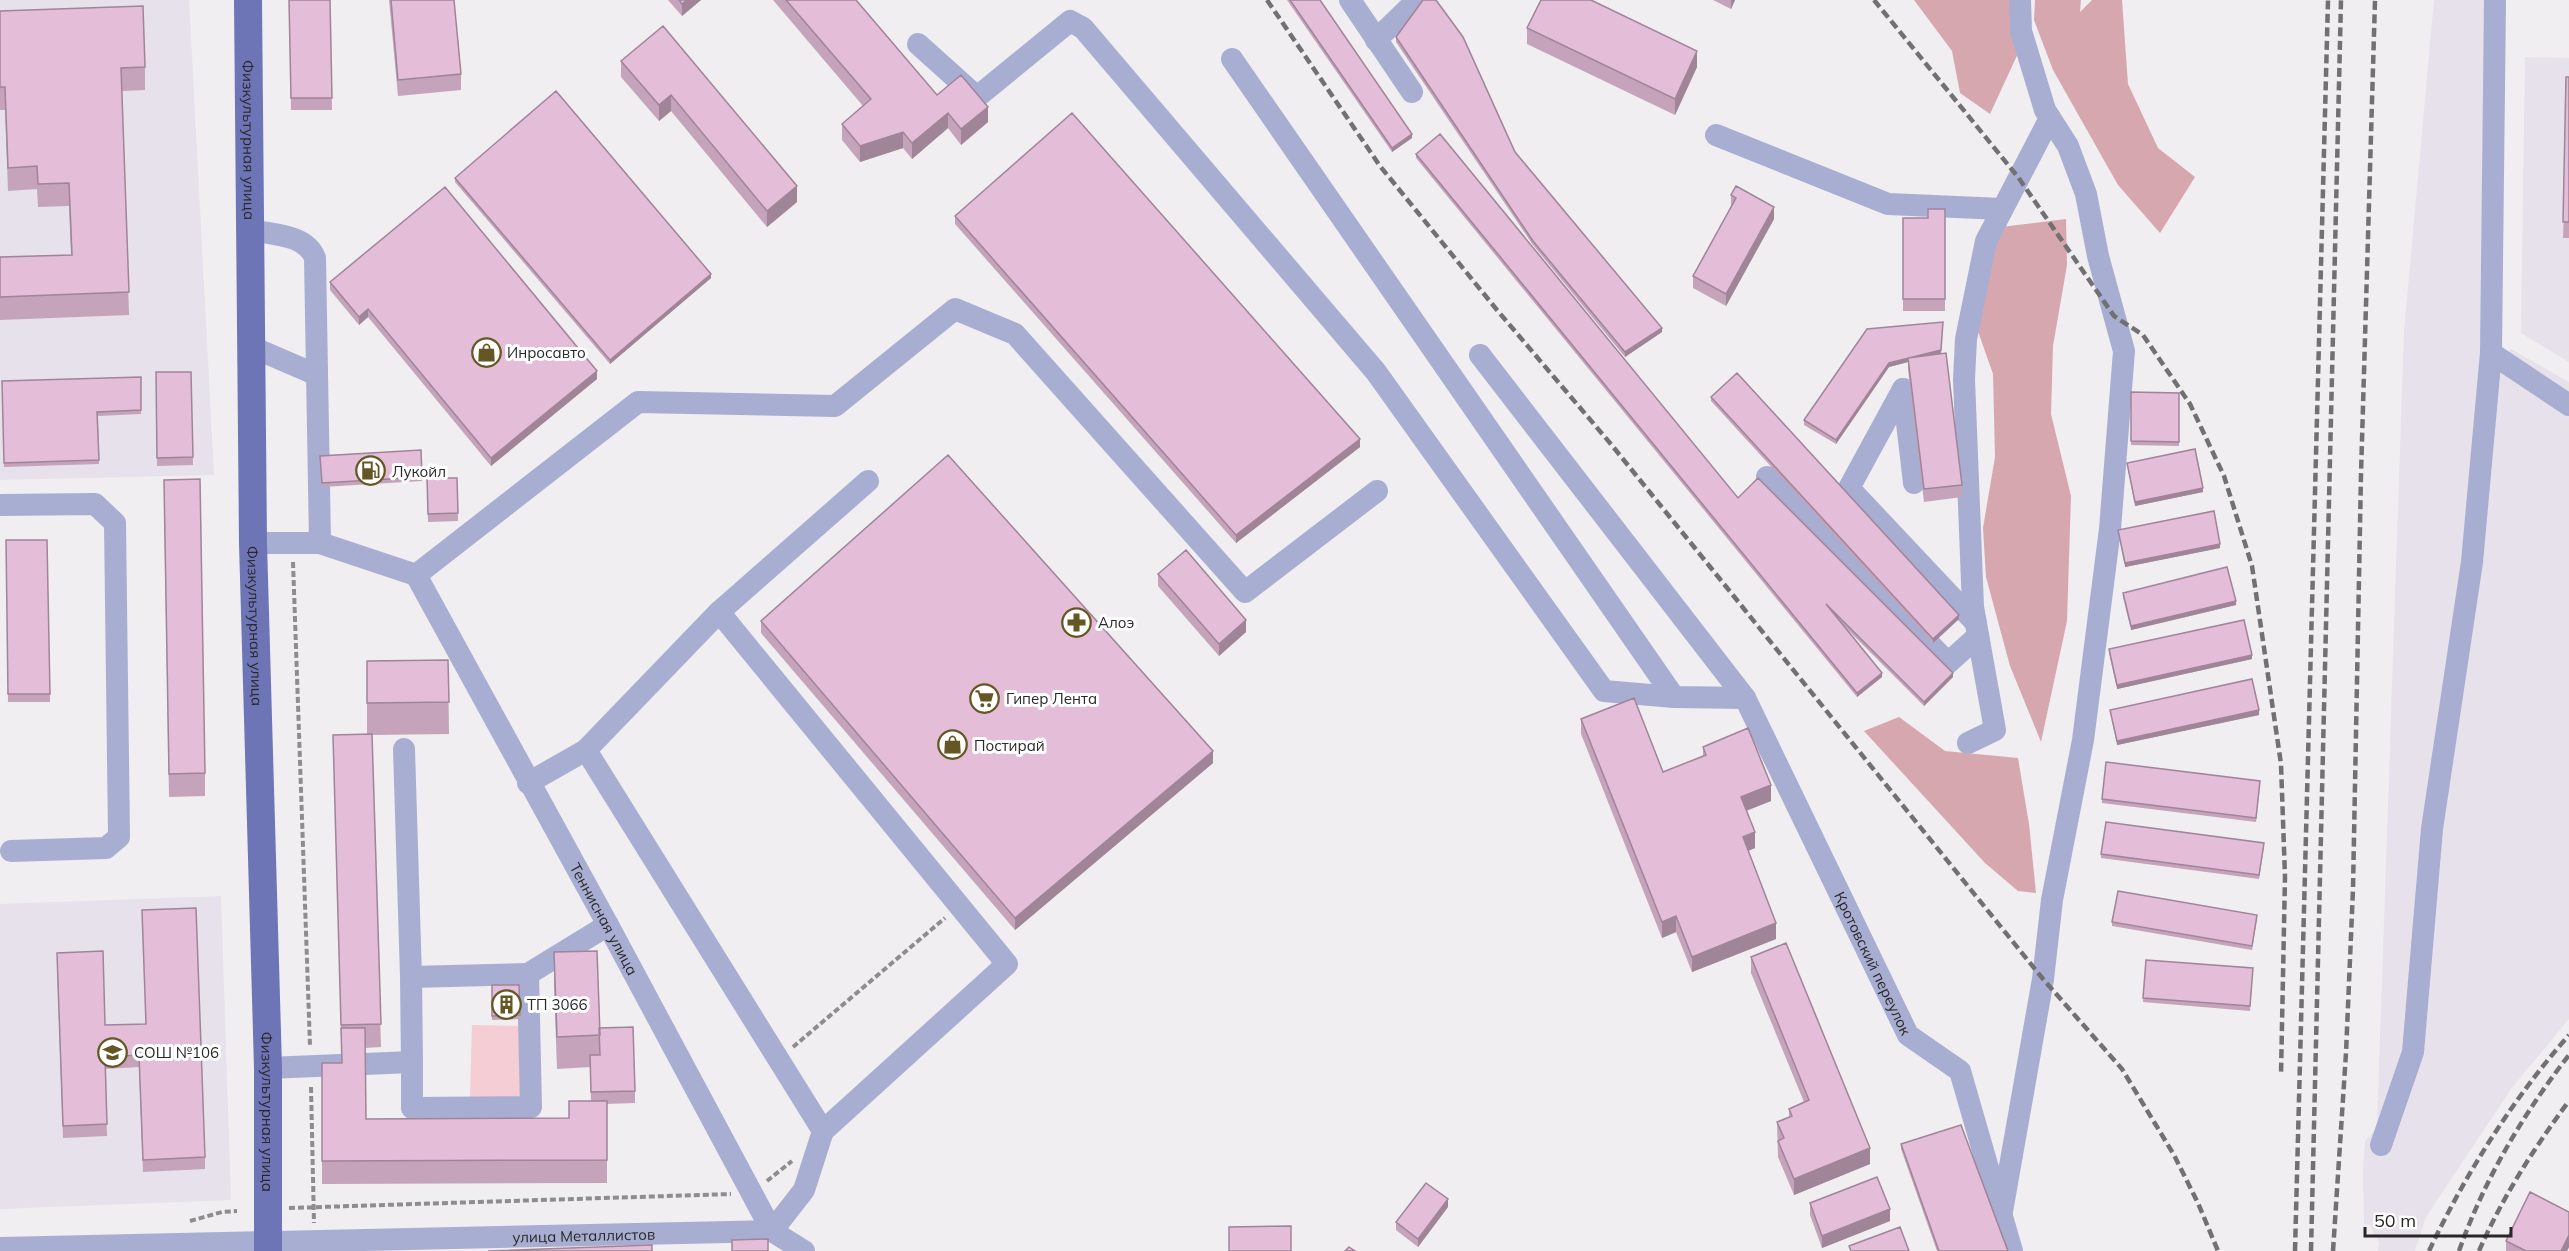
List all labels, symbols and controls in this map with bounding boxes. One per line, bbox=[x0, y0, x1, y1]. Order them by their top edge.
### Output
street label: Физкультурная улица bbox=[239, 60, 260, 220]
shop icon: Инросавто bbox=[470, 336, 502, 368]
place label: Инросавто bbox=[507, 343, 586, 362]
fuel station icon: Лукойл bbox=[355, 455, 387, 487]
place label: Лукойл bbox=[392, 462, 446, 481]
street label: Физкультурная улица bbox=[244, 546, 267, 706]
pharmacy icon: Алоэ bbox=[1061, 606, 1093, 638]
place label: Алоэ bbox=[1098, 613, 1135, 632]
supermarket icon: Гипер Лента bbox=[969, 682, 1001, 714]
place label: Гипер Лента bbox=[1006, 689, 1097, 708]
shop icon: Постирай bbox=[937, 729, 969, 761]
place label: Постирай bbox=[974, 736, 1045, 755]
street label: Теннисная улица bbox=[566, 859, 642, 978]
street label: Кротовский переулок bbox=[1831, 888, 1916, 1039]
building icon: ТП 3066 bbox=[490, 988, 522, 1020]
place label: ТП 3066 bbox=[527, 995, 587, 1014]
street label: Физкультурная улица bbox=[257, 1031, 278, 1192]
school or university icon: СОШ №106 bbox=[97, 1036, 129, 1068]
place label: СОШ №106 bbox=[134, 1043, 219, 1062]
scale bar bbox=[2365, 1200, 2510, 1238]
text: 50 m bbox=[2374, 1209, 2416, 1232]
street label: улица Металлистов bbox=[512, 1224, 655, 1246]

